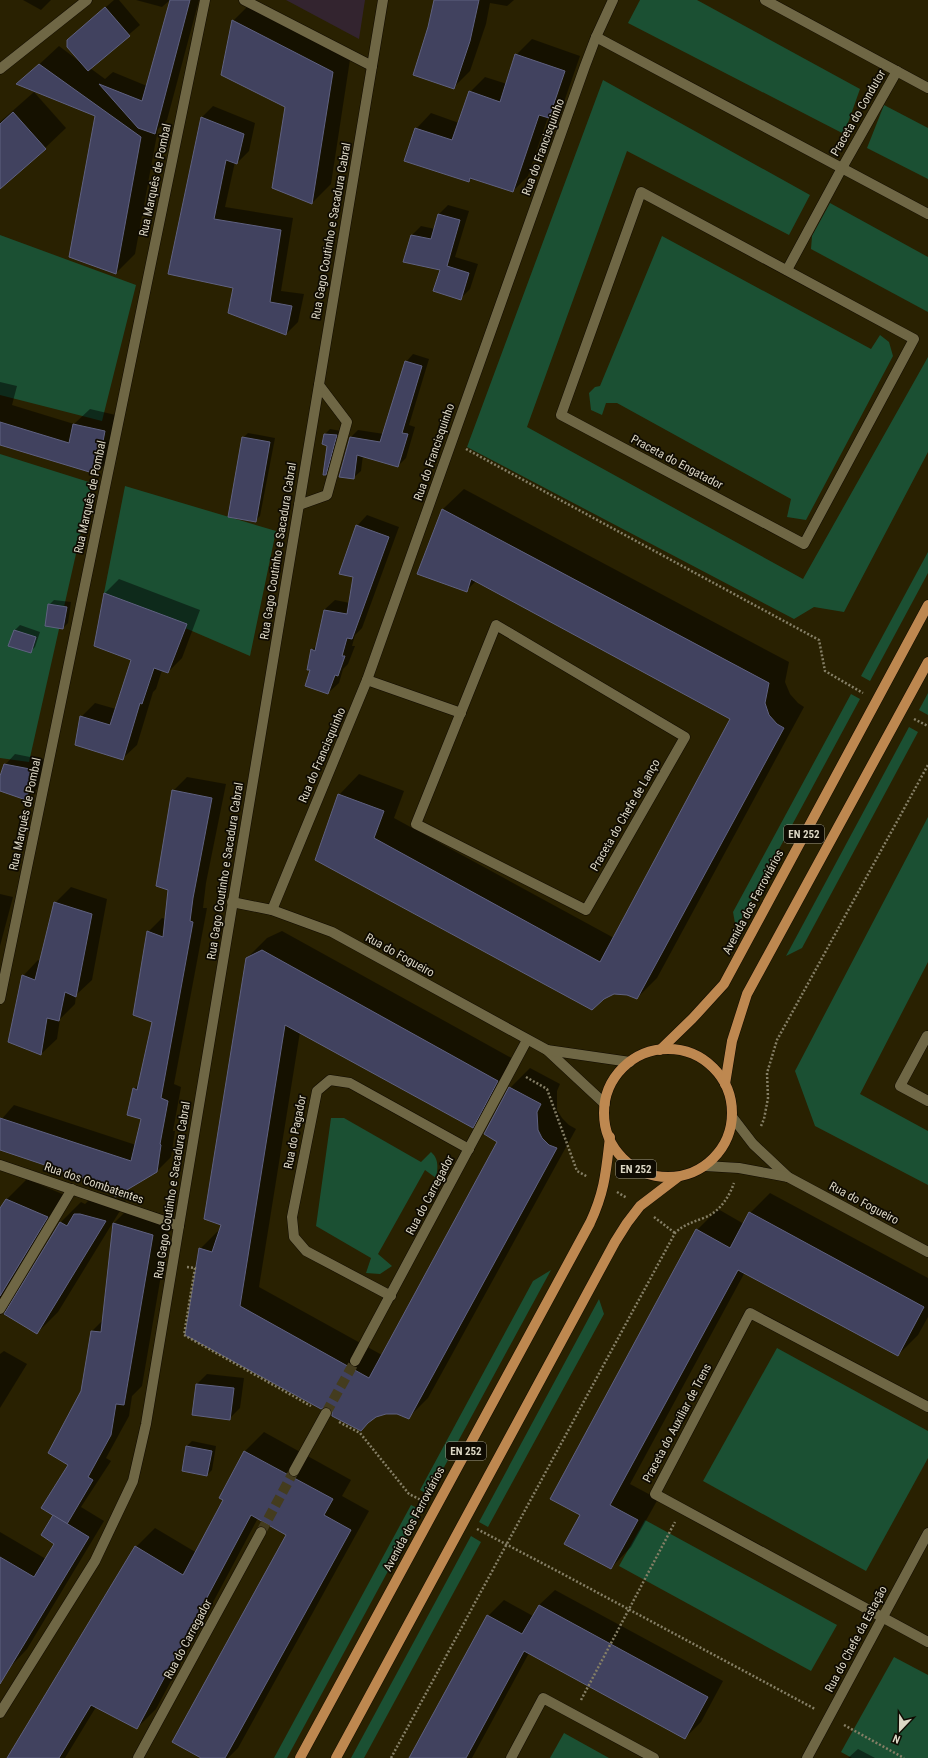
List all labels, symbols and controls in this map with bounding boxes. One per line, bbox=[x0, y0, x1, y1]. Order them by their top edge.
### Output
street label: Praceta do Condutor bbox=[828, 67, 889, 159]
street label: Rua do Francisquinho bbox=[519, 97, 567, 197]
street label: Rua Marquês de Pombal bbox=[136, 122, 174, 238]
street label: Rua Gago Coutinho e Sacadura Cabral bbox=[309, 142, 353, 320]
street label: Rua do Francisquinho bbox=[411, 402, 457, 502]
street label: Praceta do Engatador bbox=[629, 432, 726, 492]
street label: Rua Marquês de Pombal bbox=[71, 439, 109, 555]
street label: Rua Gago Coutinho e Sacadura Cabral bbox=[257, 461, 299, 641]
street label: Rua do Francisquinho bbox=[296, 705, 348, 805]
street label: Rua Marquês de Pombal bbox=[6, 756, 44, 872]
street label: Praceta do Chefe de Lanço bbox=[587, 756, 663, 874]
street label: Rua Gago Coutinho e Sacadura Cabral bbox=[204, 781, 246, 961]
road number: EN 252 bbox=[784, 825, 824, 843]
street label: Avenida dos Ferroviários bbox=[719, 847, 787, 957]
street label: Rua do Fogueiro bbox=[363, 930, 437, 980]
street label: Rua do Pagador bbox=[281, 1094, 309, 1170]
street label: Rua Gago Coutinho e Sacadura Cabral bbox=[151, 1100, 193, 1280]
street label: Rua do Carregador bbox=[403, 1153, 457, 1237]
street label: Rua dos Combatentes bbox=[43, 1159, 145, 1207]
road number: EN 252 bbox=[616, 1160, 656, 1178]
street label: Rua do Fogueiro bbox=[827, 1179, 901, 1227]
street label: Praceta do Auxiliar de Trens bbox=[640, 1361, 714, 1485]
road number: EN 252 bbox=[446, 1442, 486, 1460]
street label: Avenida dos Ferroviários bbox=[380, 1464, 448, 1574]
street label: Rua do Chefe da Estação bbox=[822, 1584, 890, 1694]
street label: Rua do Carregador bbox=[161, 1597, 215, 1681]
north arrow bbox=[880, 1710, 920, 1750]
text: N bbox=[891, 1731, 902, 1746]

